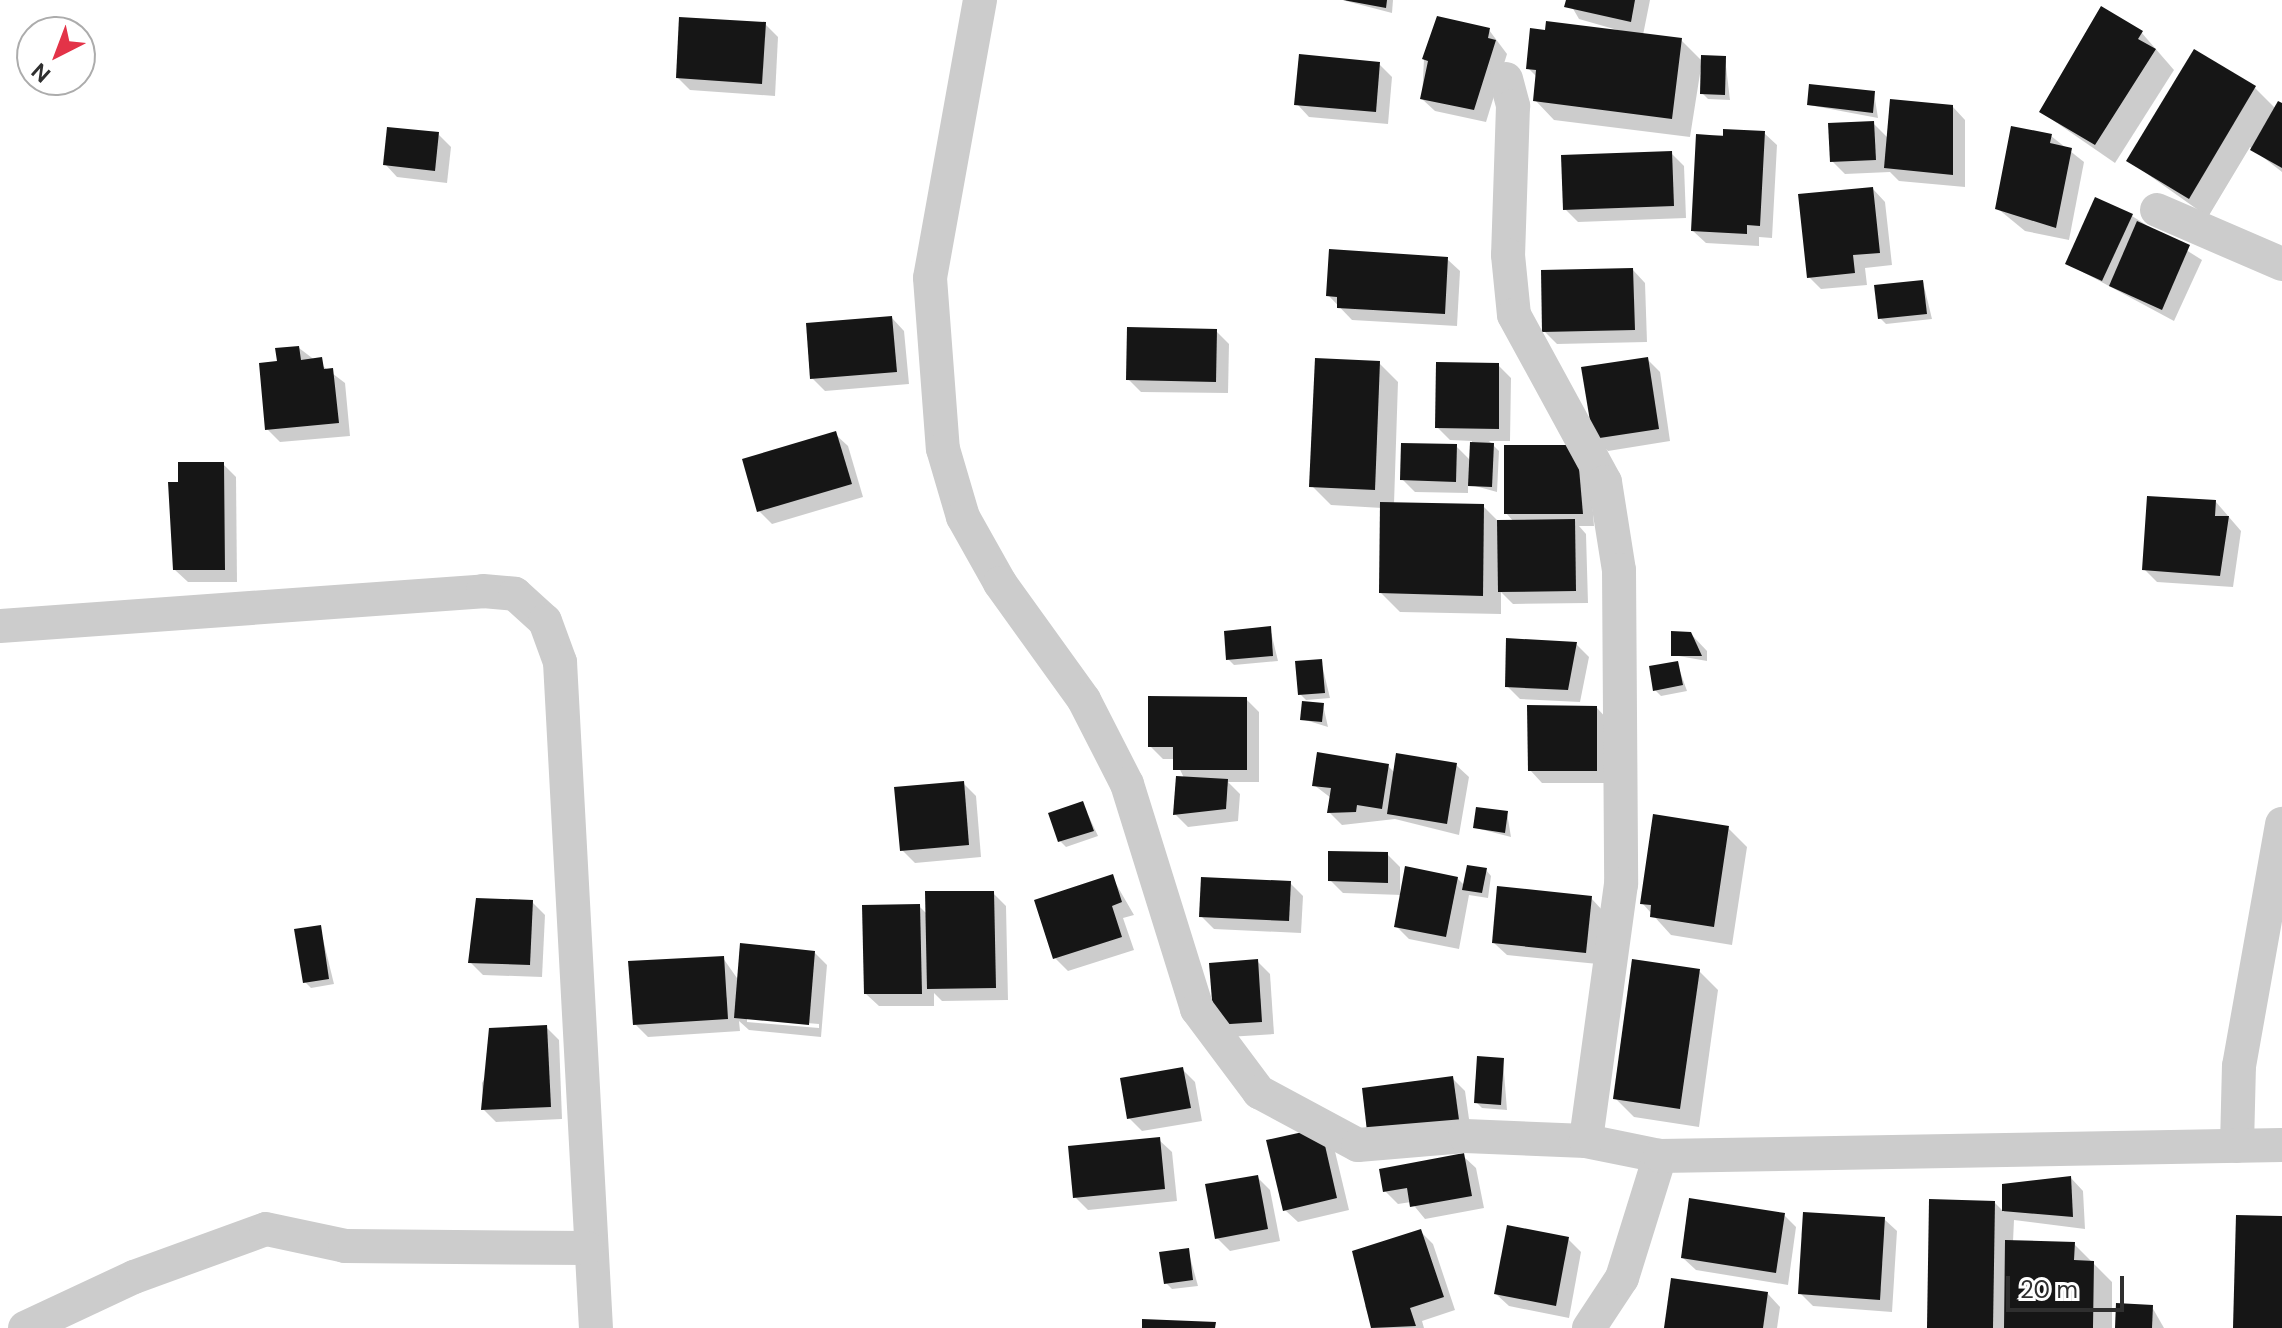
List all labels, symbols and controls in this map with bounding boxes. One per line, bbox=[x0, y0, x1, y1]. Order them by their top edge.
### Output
north arrow bbox=[16, 16, 96, 96]
text: N bbox=[25, 57, 57, 89]
scale bar bbox=[2010, 1260, 2128, 1310]
text: 20 m bbox=[2020, 1274, 2078, 1305]

